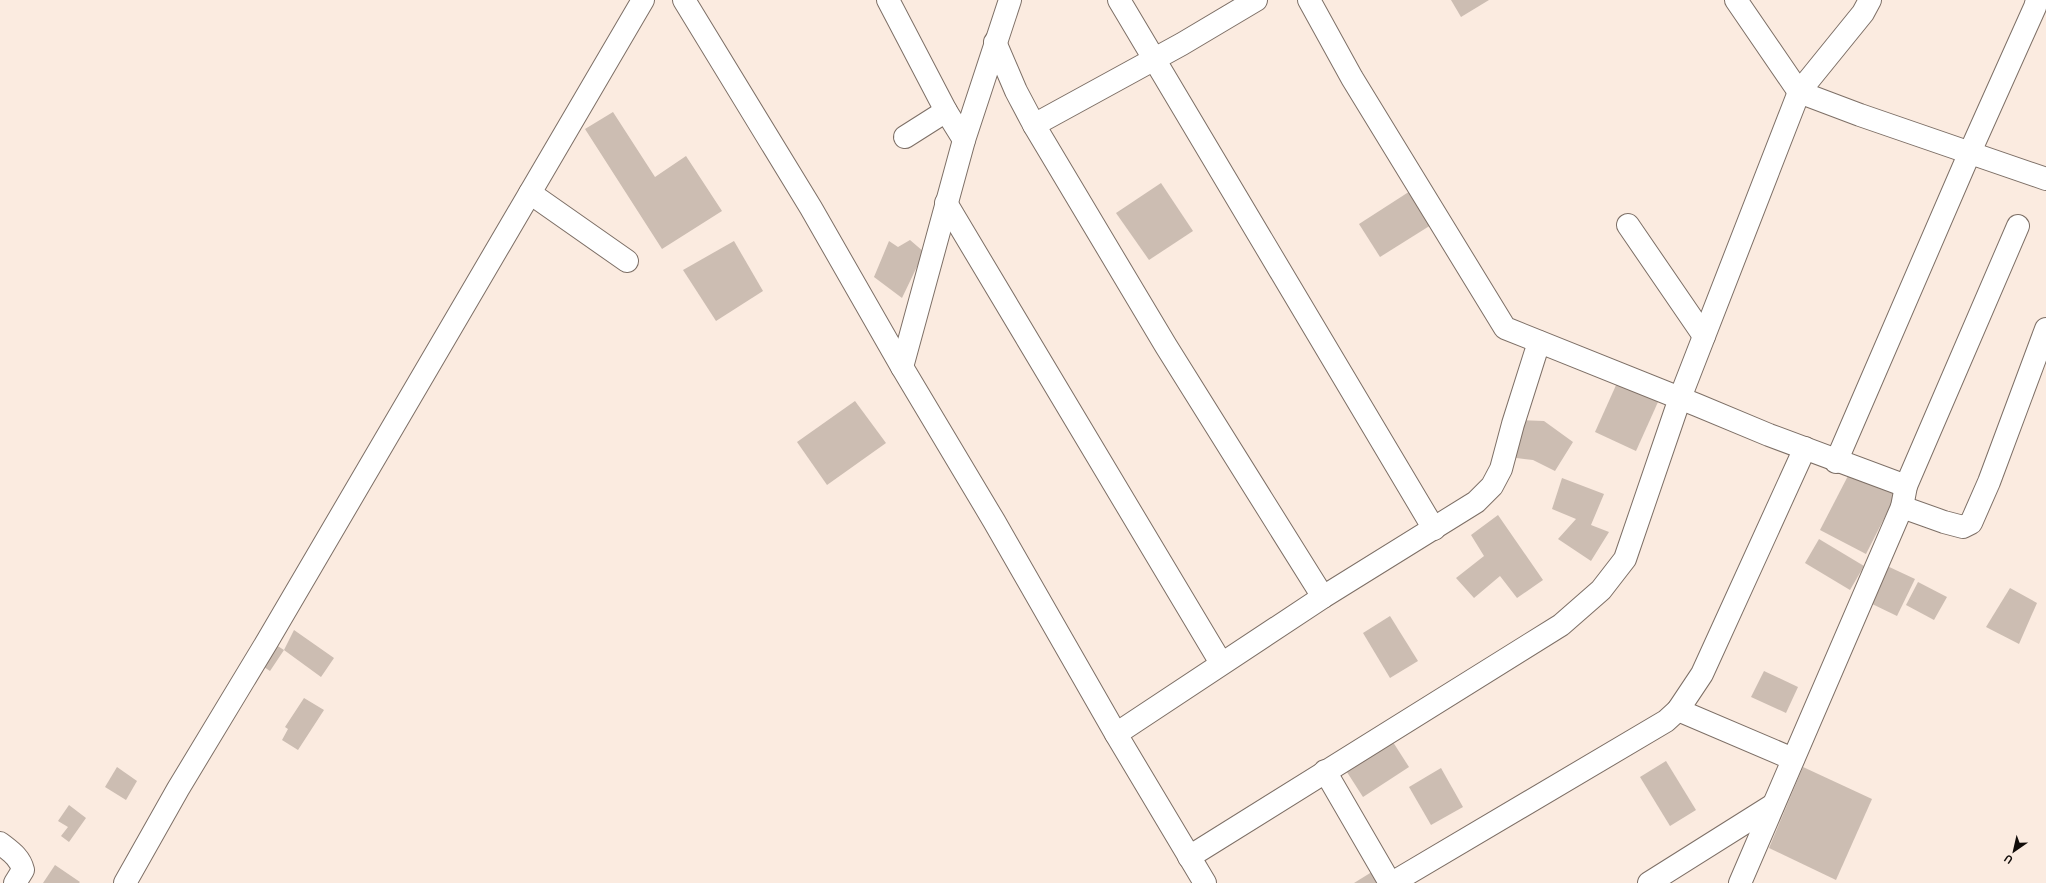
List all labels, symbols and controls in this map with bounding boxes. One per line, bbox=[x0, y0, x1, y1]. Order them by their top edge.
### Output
north arrow bbox=[1994, 831, 2034, 871]
text: U bbox=[2002, 852, 2015, 866]

